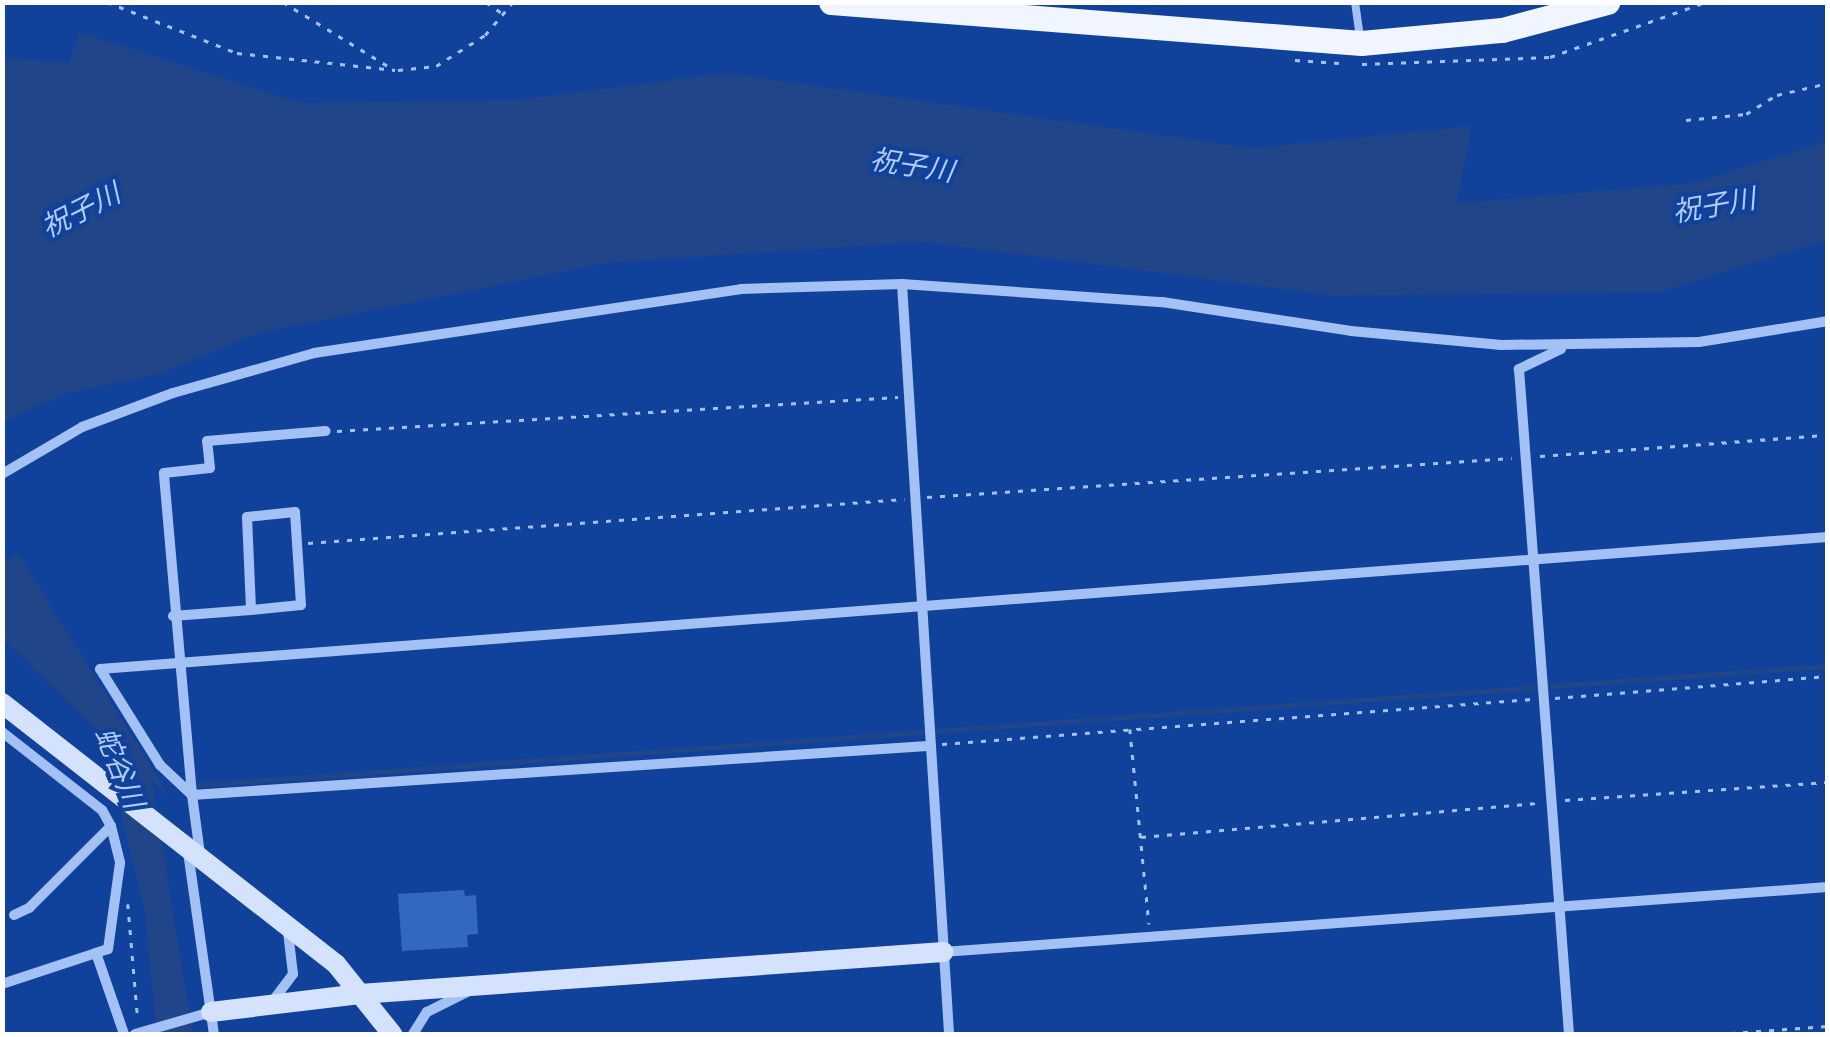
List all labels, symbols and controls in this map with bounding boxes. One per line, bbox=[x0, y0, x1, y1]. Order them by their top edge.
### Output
water label: 祝子川 bbox=[868, 143, 956, 189]
water label: 祝子川 bbox=[36, 177, 126, 245]
water label: 祝子川 bbox=[1670, 182, 1758, 230]
water label: 蛇谷川 bbox=[88, 723, 150, 813]

